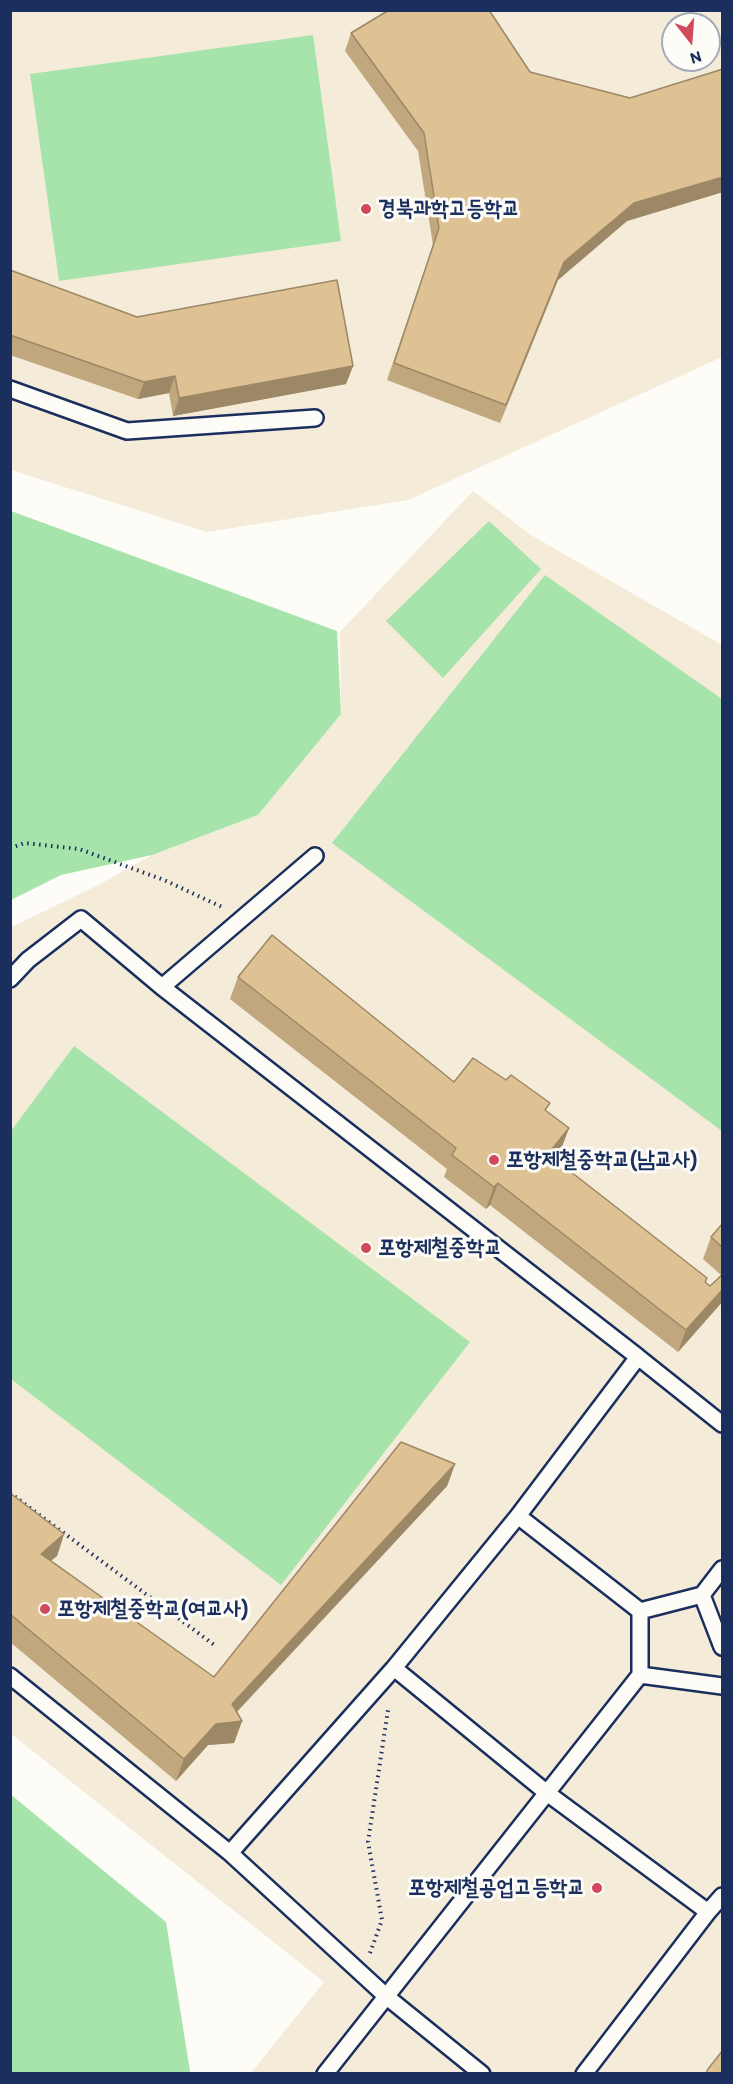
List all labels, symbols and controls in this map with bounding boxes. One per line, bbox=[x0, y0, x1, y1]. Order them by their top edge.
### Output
north arrow bbox=[661, 12, 721, 72]
text: N bbox=[688, 47, 704, 68]
place label: 경북과학고등학교 bbox=[378, 196, 520, 222]
marker: 경북과학고등학교 bbox=[359, 202, 373, 216]
place label: 포항제철중학교(남교사) bbox=[506, 1147, 697, 1173]
marker: 포항제철중학교(남교사) bbox=[487, 1153, 501, 1167]
place label: 포항제철중학교 bbox=[378, 1235, 502, 1261]
marker: 포항제철중학교 bbox=[359, 1241, 373, 1255]
place label: 포항제철중학교(여교사) bbox=[57, 1596, 248, 1622]
marker: 포항제철중학교(여교사) bbox=[38, 1602, 52, 1616]
place label: 포항제철공업고등학교 bbox=[408, 1875, 585, 1901]
marker: 포항제철공업고등학교 bbox=[590, 1881, 604, 1895]

